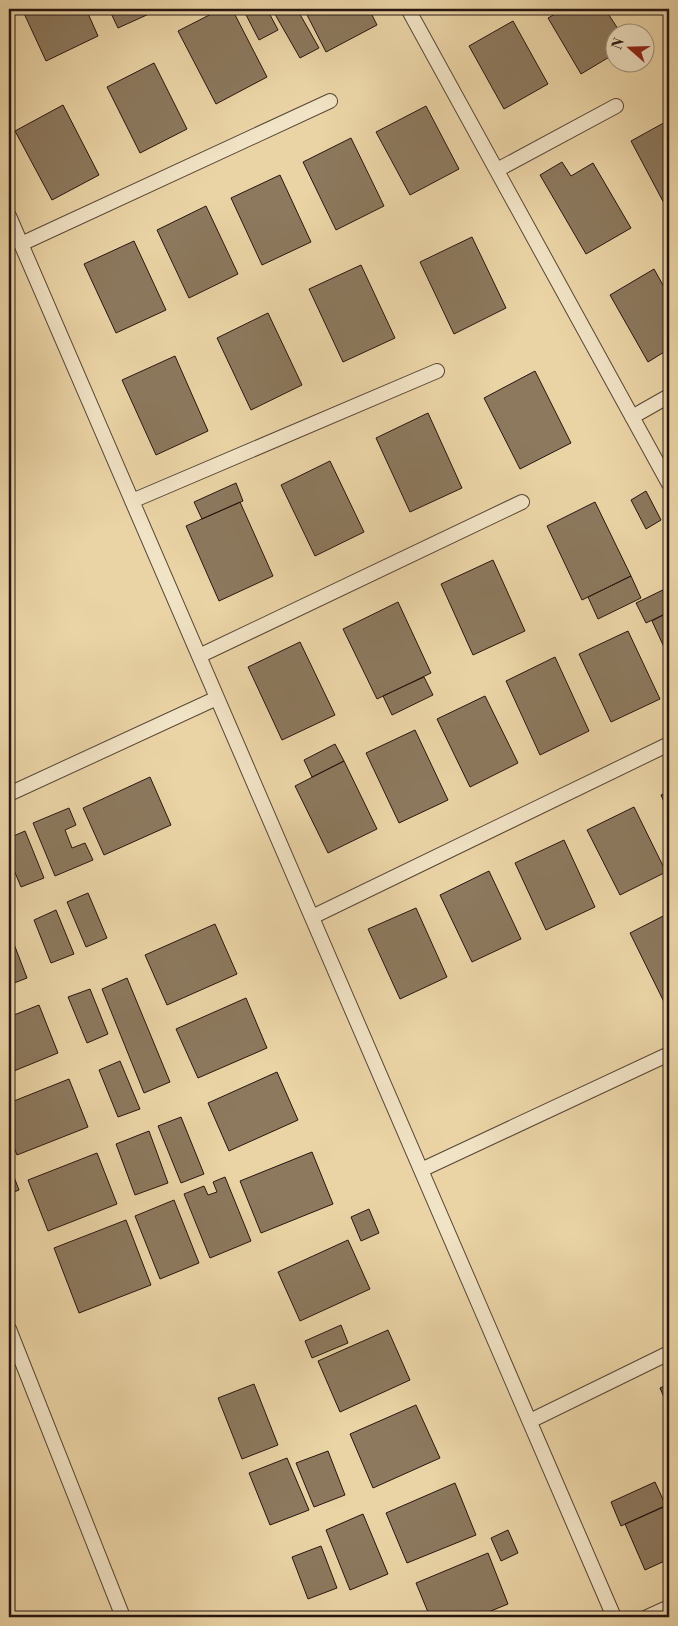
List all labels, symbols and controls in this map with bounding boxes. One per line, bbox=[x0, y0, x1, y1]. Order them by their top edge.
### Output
north arrow bbox=[606, 22, 656, 72]
text: N bbox=[608, 36, 629, 52]

